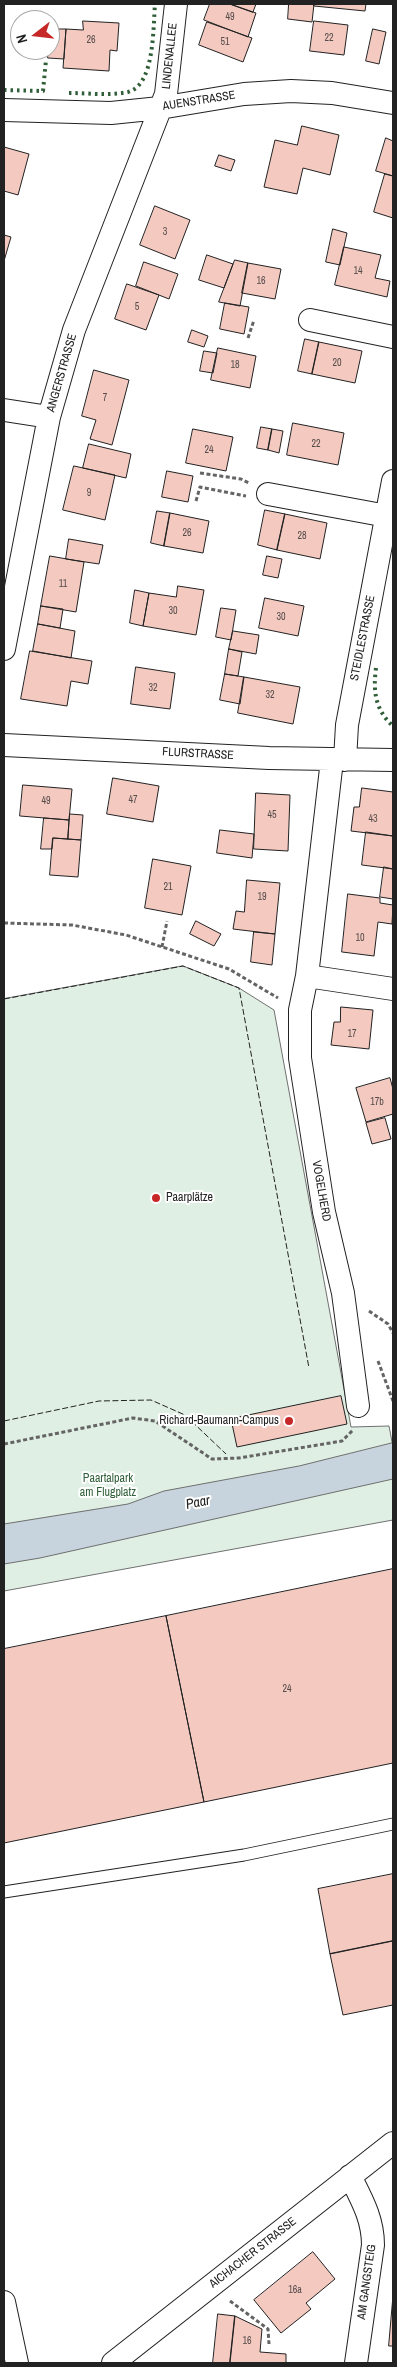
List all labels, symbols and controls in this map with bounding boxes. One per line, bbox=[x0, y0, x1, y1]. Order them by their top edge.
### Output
north arrow bbox=[10, 10, 60, 60]
house number: 49 bbox=[225, 11, 235, 23]
street label: LINDENALLEE bbox=[159, 22, 181, 90]
text: N bbox=[12, 32, 31, 45]
house number: 22 bbox=[324, 32, 334, 44]
house number: 26 bbox=[86, 34, 96, 46]
house number: 51 bbox=[220, 36, 230, 48]
street label: AUENSTRASSE bbox=[162, 88, 236, 114]
house number: 3 bbox=[163, 226, 167, 238]
house number: 14 bbox=[353, 265, 363, 277]
house number: 16 bbox=[256, 275, 266, 287]
house number: 5 bbox=[135, 301, 139, 313]
street label: ANGERSTRASSE bbox=[44, 332, 80, 414]
house number: 20 bbox=[332, 357, 342, 369]
house number: 18 bbox=[230, 359, 240, 371]
house number: 7 bbox=[103, 392, 107, 404]
house number: 22 bbox=[311, 438, 321, 450]
house number: 24 bbox=[204, 444, 214, 456]
house number: 9 bbox=[87, 487, 91, 499]
house number: 26 bbox=[182, 527, 192, 539]
house number: 28 bbox=[297, 530, 307, 542]
house number: 11 bbox=[59, 578, 67, 590]
street label: STEIDLESTRASSE bbox=[348, 594, 378, 682]
house number: 30 bbox=[168, 605, 178, 617]
house number: 30 bbox=[276, 611, 286, 623]
house number: 32 bbox=[148, 682, 158, 694]
house number: 32 bbox=[265, 689, 275, 701]
street label: FLURSTRASSE bbox=[162, 745, 234, 763]
house number: 47 bbox=[128, 794, 138, 806]
house number: 49 bbox=[41, 795, 51, 807]
house number: 45 bbox=[267, 809, 277, 821]
house number: 43 bbox=[368, 813, 378, 825]
house number: 21 bbox=[163, 881, 173, 893]
house number: 19 bbox=[257, 891, 267, 903]
house number: 10 bbox=[355, 932, 365, 944]
house number: 17 bbox=[347, 1028, 357, 1040]
house number: 17b bbox=[370, 1096, 384, 1108]
street label: VOGELHERD bbox=[309, 1159, 333, 1223]
place label: Paarplätze bbox=[166, 1191, 213, 1205]
marker: Paarplätze bbox=[150, 1192, 162, 1204]
place label: Richard-Baumann-Campus bbox=[159, 1414, 279, 1428]
marker: Richard-Baumann-Campus bbox=[283, 1415, 295, 1427]
park label: Paartalpark am Flugplatz bbox=[80, 1472, 136, 1500]
water label: Paar bbox=[184, 1492, 212, 1514]
house number: 24 bbox=[282, 1683, 292, 1695]
street label: AICHACHER STRASSE bbox=[207, 2215, 299, 2291]
street label: AM GANGSTEIG bbox=[355, 2243, 379, 2321]
house number: 16a bbox=[288, 2284, 302, 2296]
house number: 16 bbox=[242, 2335, 252, 2347]

